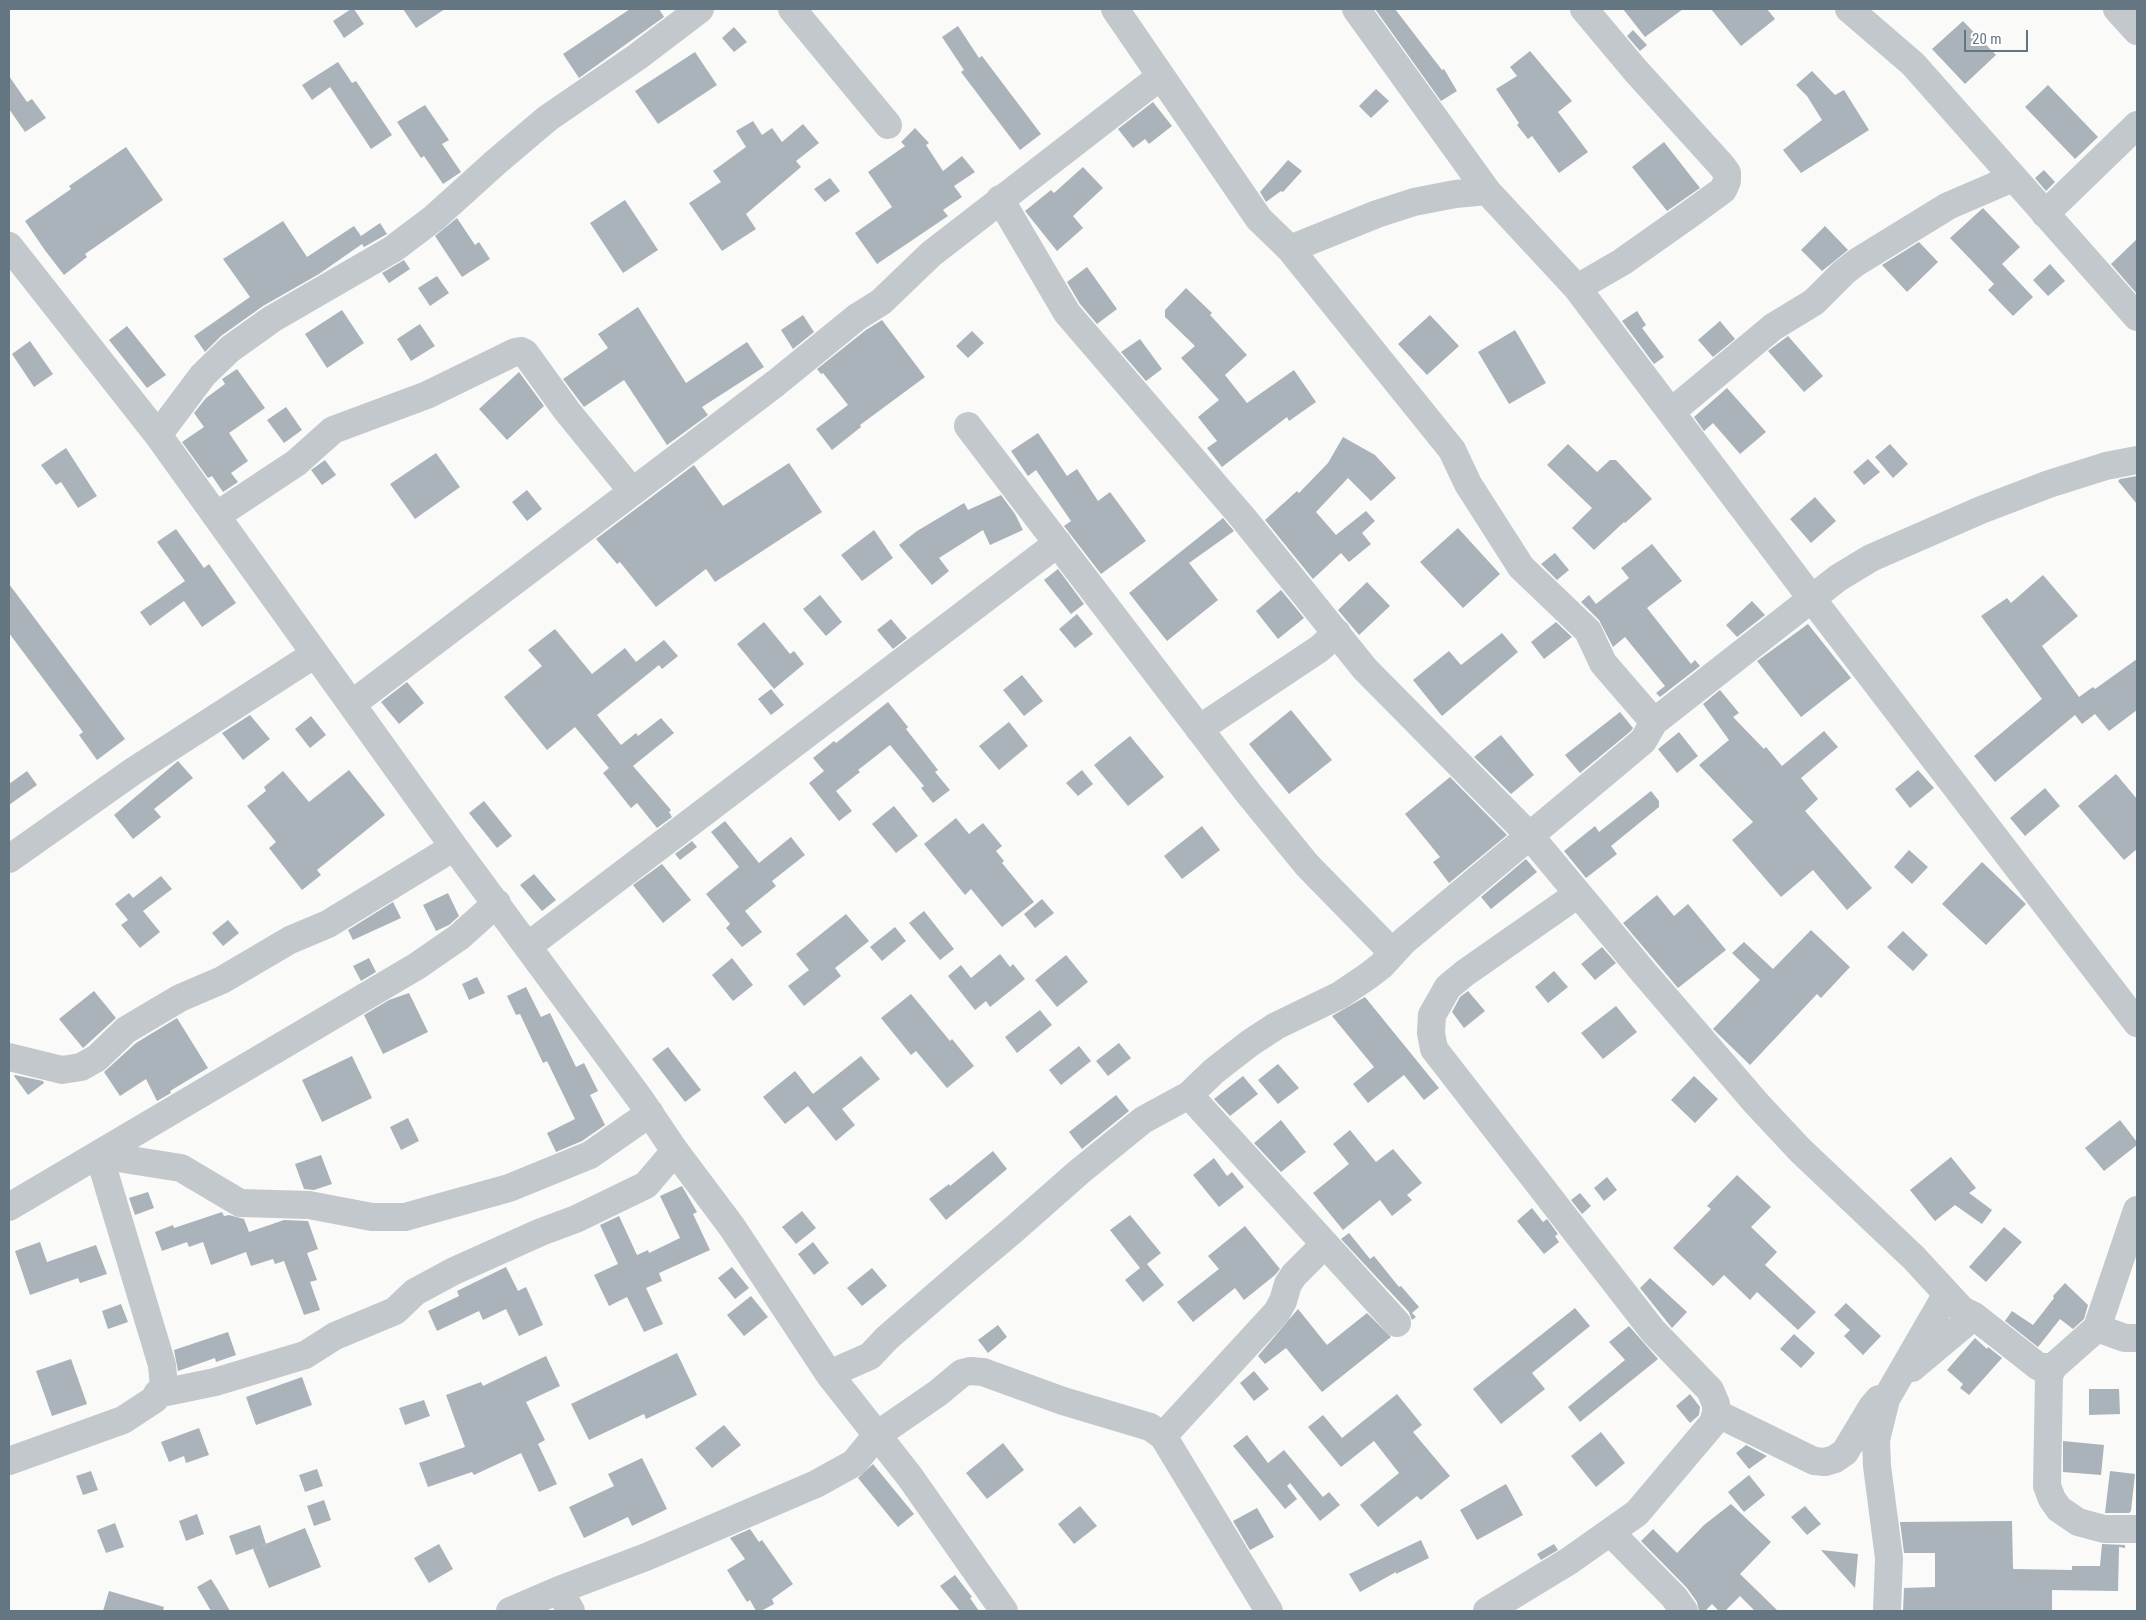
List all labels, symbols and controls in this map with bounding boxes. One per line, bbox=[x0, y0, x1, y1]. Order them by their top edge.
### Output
scale bar bbox=[1966, 20, 2030, 52]
text: 20 m bbox=[1972, 30, 2002, 48]

